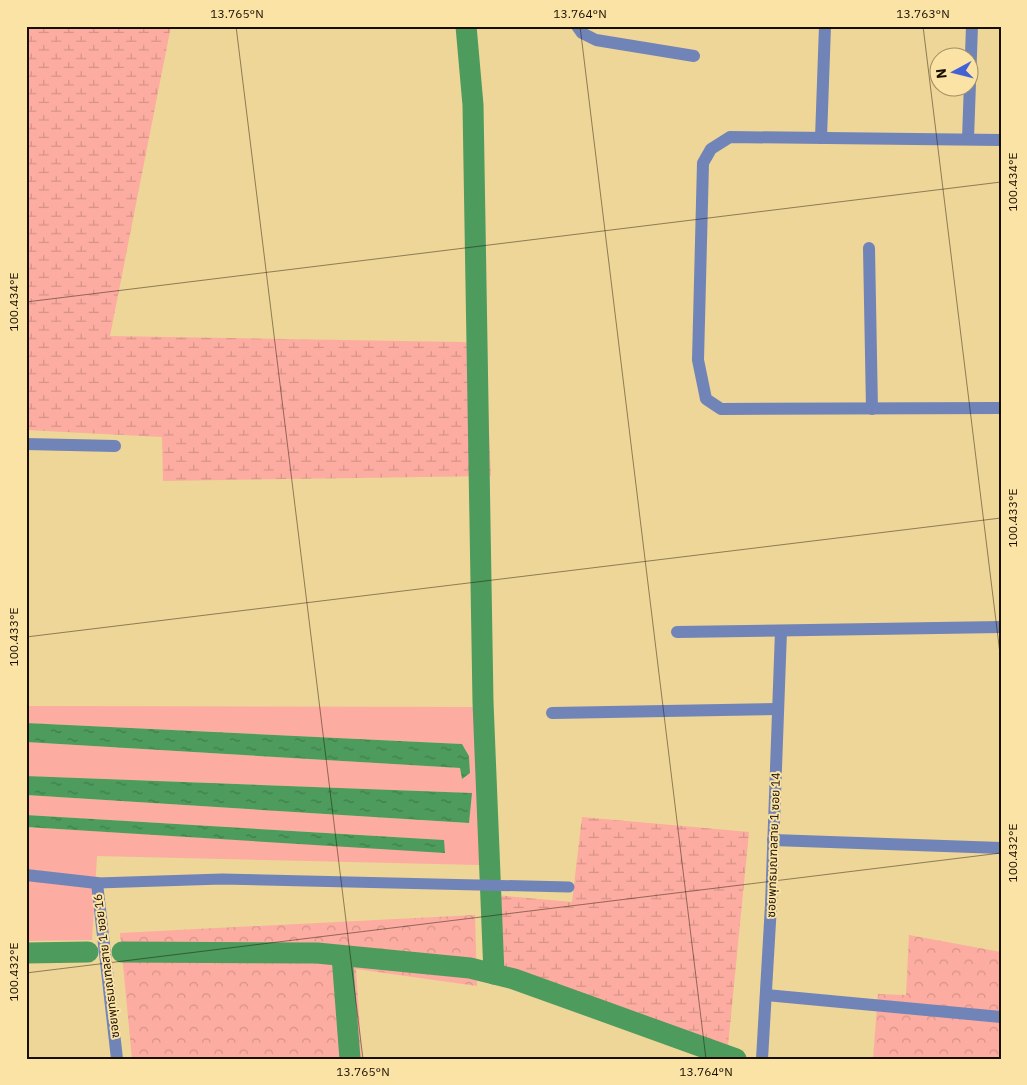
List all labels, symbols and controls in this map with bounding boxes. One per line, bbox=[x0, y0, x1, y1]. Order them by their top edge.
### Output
text: 13.765°N bbox=[210, 6, 264, 21]
text: 13.764°N bbox=[553, 6, 607, 21]
text: 13.763°N bbox=[896, 6, 950, 21]
north arrow bbox=[930, 48, 980, 98]
text: N bbox=[932, 67, 951, 80]
text: 100.434°E bbox=[1005, 152, 1020, 212]
text: 100.434°E bbox=[6, 272, 21, 332]
text: 100.433°E bbox=[1005, 488, 1020, 548]
text: 100.433°E bbox=[6, 607, 21, 667]
street label: ซอยพุทธมณฑลสาย 1 ซอย 14 bbox=[763, 772, 783, 918]
text: 100.432°E bbox=[1005, 823, 1020, 883]
street label: ซอยพุทธมณฑลสาย 1 ซอย 16 bbox=[90, 893, 122, 1039]
text: 100.432°E bbox=[6, 942, 21, 1002]
text: 13.765°N bbox=[336, 1064, 390, 1079]
text: 13.764°N bbox=[679, 1064, 733, 1079]

